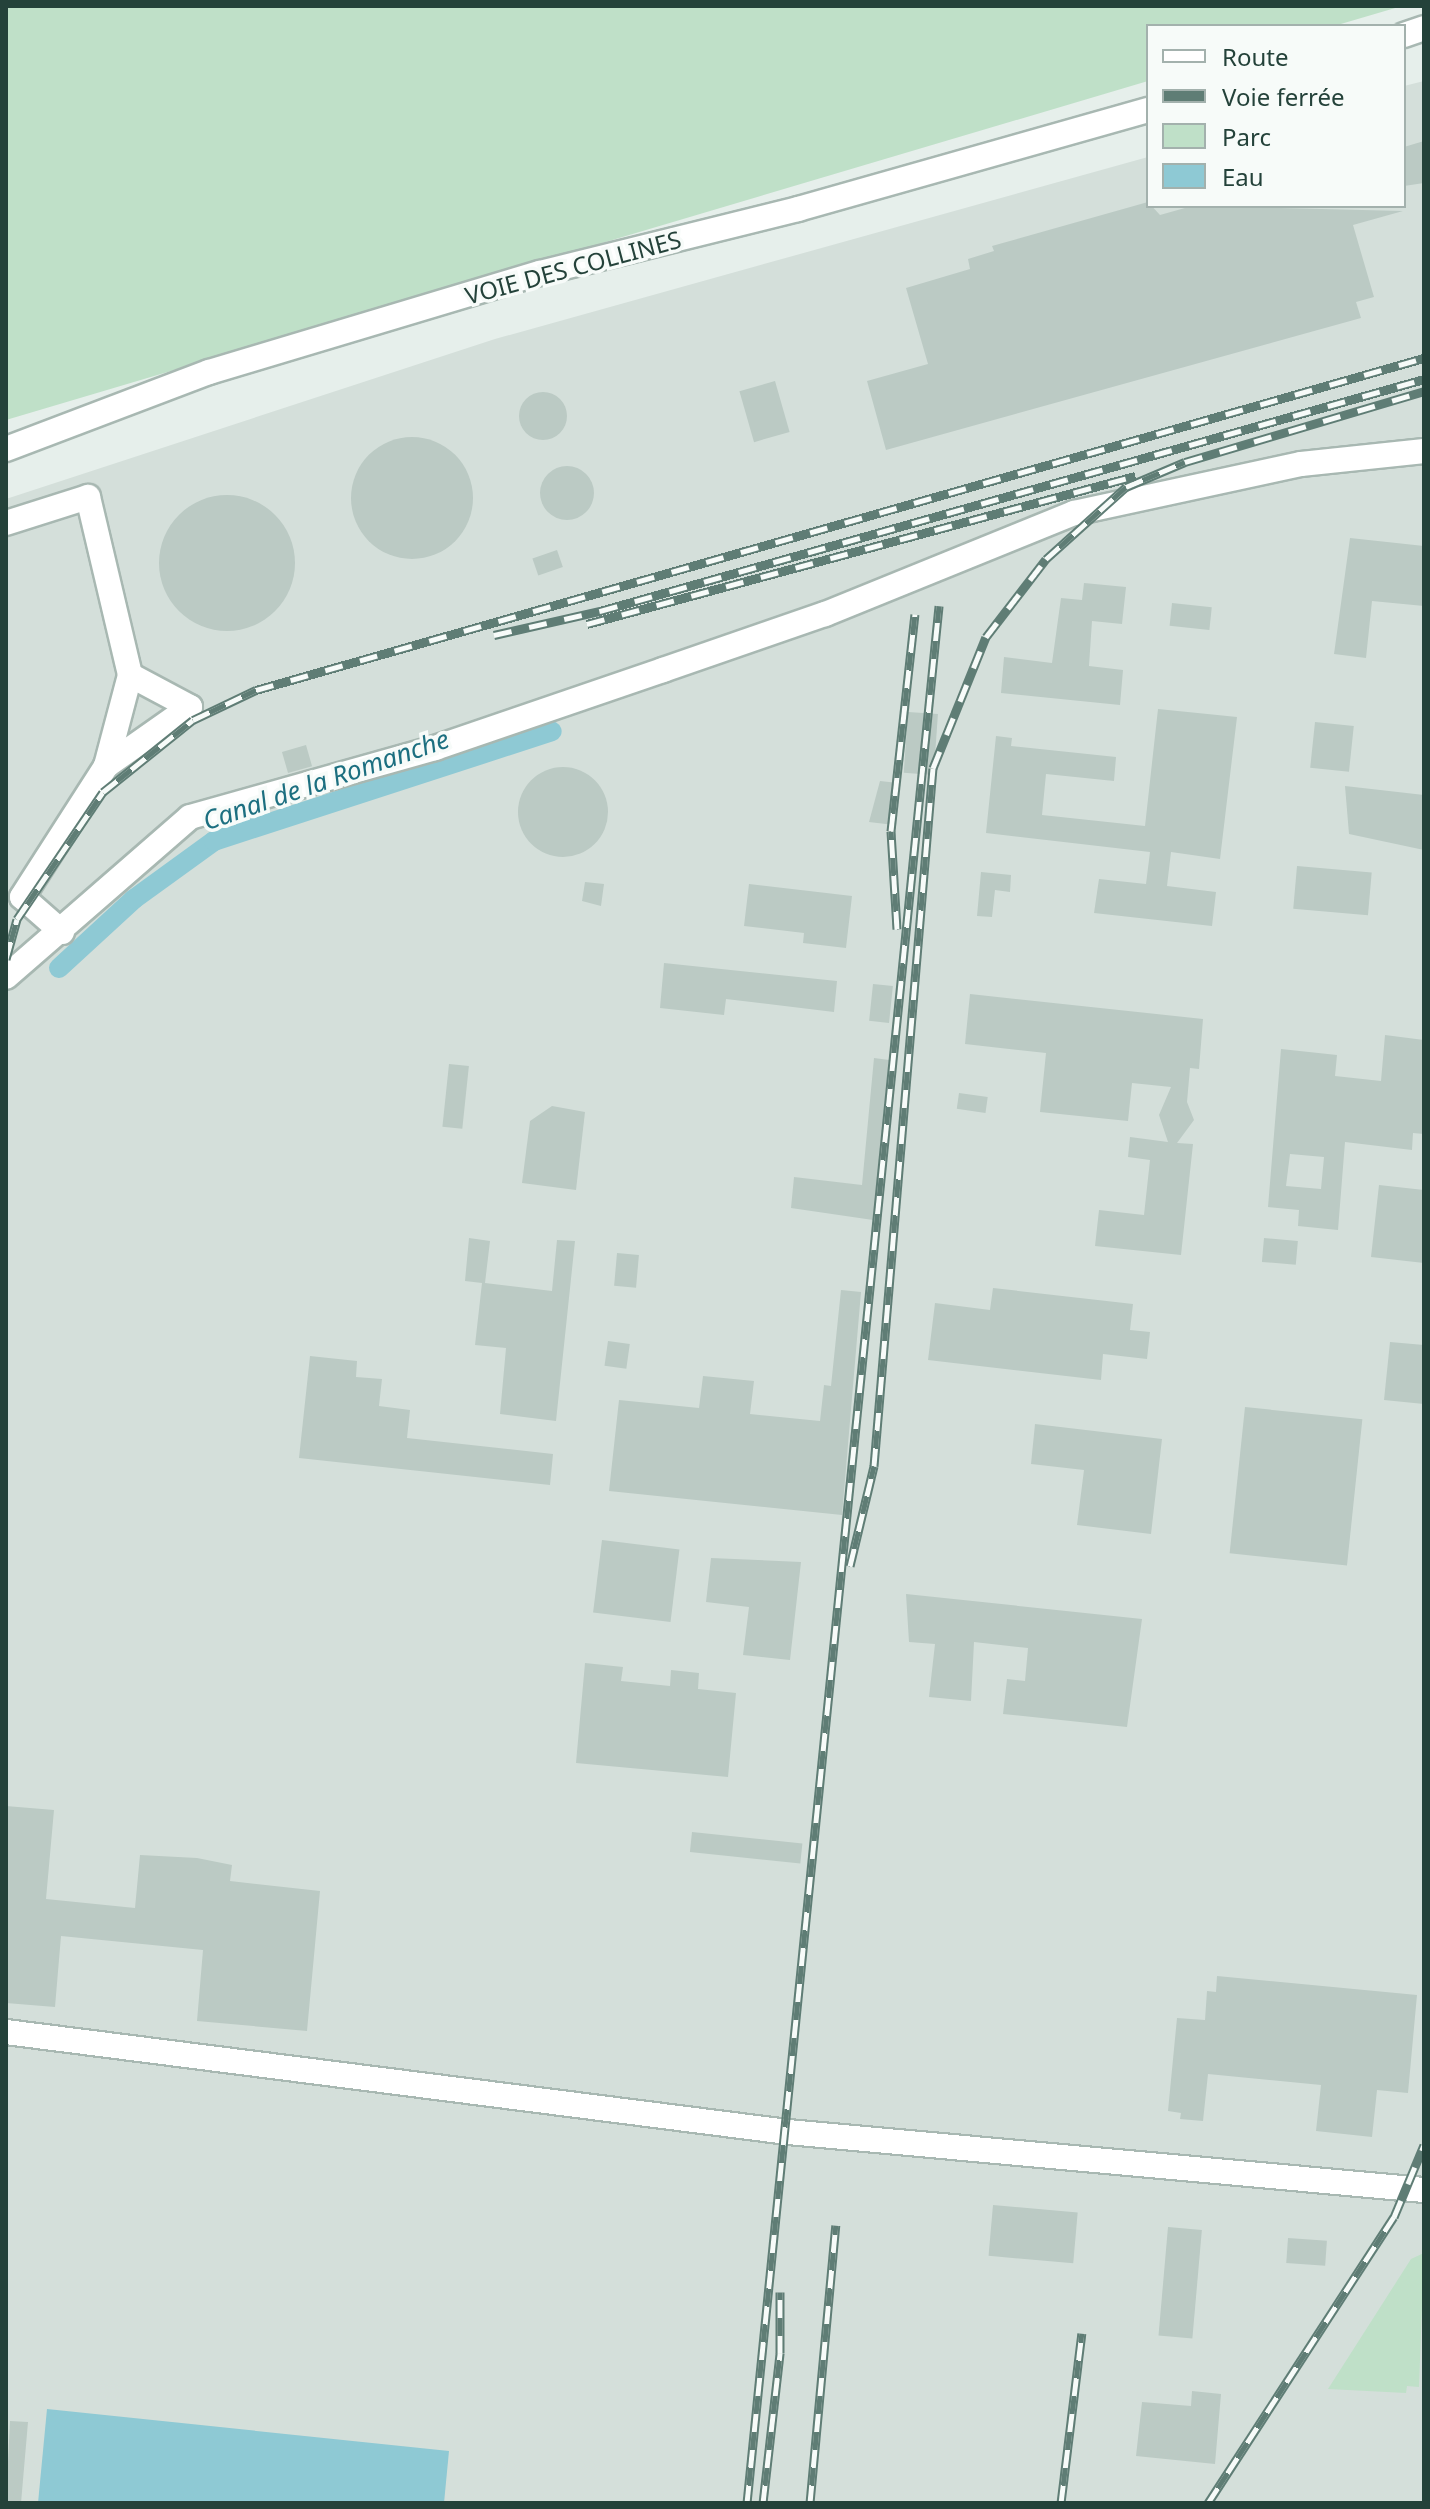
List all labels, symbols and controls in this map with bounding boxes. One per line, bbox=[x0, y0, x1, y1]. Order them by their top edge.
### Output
legend bbox=[1146, 24, 1406, 208]
text: Route bbox=[1222, 40, 1288, 73]
text: Voie ferrée bbox=[1222, 80, 1345, 113]
text: Parc bbox=[1222, 120, 1271, 153]
text: Eau bbox=[1222, 160, 1264, 193]
street label: VOIE DES COLLINES bbox=[462, 224, 684, 310]
water label: Canal de la Romanche bbox=[199, 723, 453, 837]

